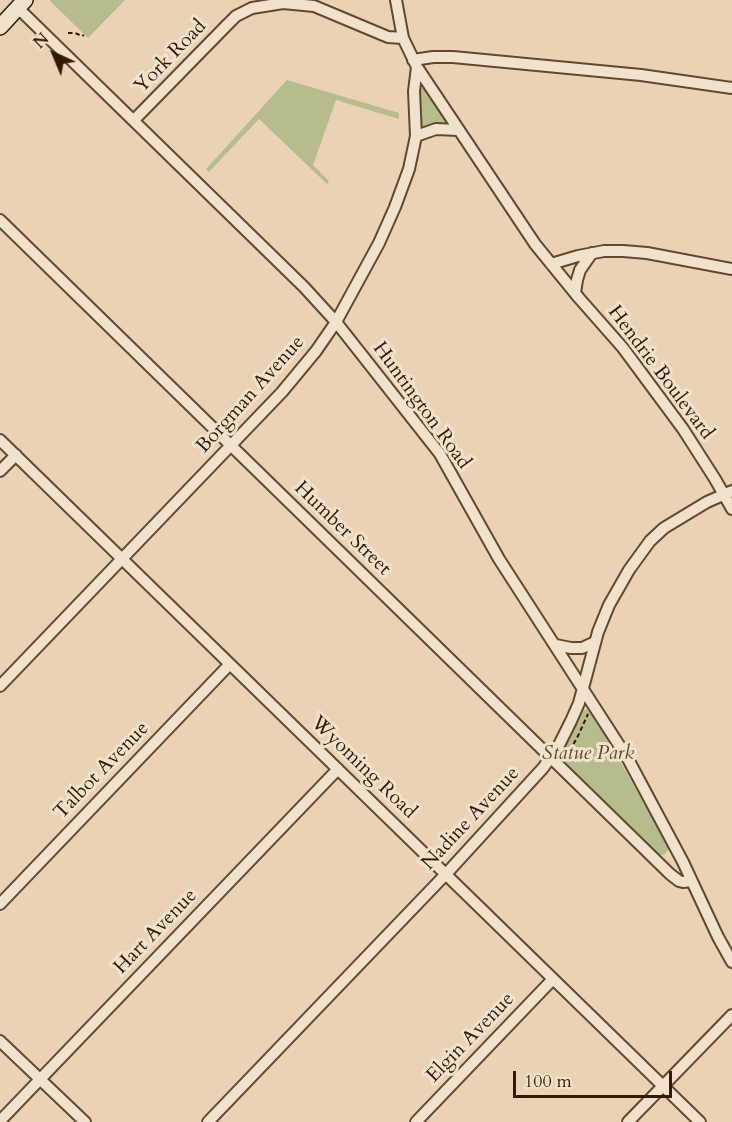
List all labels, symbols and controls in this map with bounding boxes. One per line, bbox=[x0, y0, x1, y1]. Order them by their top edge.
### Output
street label: York Road bbox=[130, 15, 212, 99]
north arrow bbox=[24, 24, 84, 84]
text: N bbox=[29, 28, 54, 54]
street label: Hendrie Boulevard bbox=[602, 301, 718, 445]
street label: Borgman Avenue bbox=[192, 331, 310, 459]
street label: Huntington Road bbox=[367, 338, 475, 474]
street label: Humber Street bbox=[289, 477, 395, 581]
street label: Wyoming Road bbox=[305, 711, 421, 825]
street label: Talbot Avenue bbox=[49, 717, 155, 825]
park label: Statue Park bbox=[542, 742, 634, 766]
street label: Nadine Avenue bbox=[417, 762, 525, 876]
street label: Hart Avenue bbox=[109, 884, 203, 980]
street label: Elgin Avenue bbox=[422, 988, 520, 1088]
scale bar bbox=[516, 1059, 675, 1097]
text: 100 m bbox=[524, 1069, 572, 1094]

